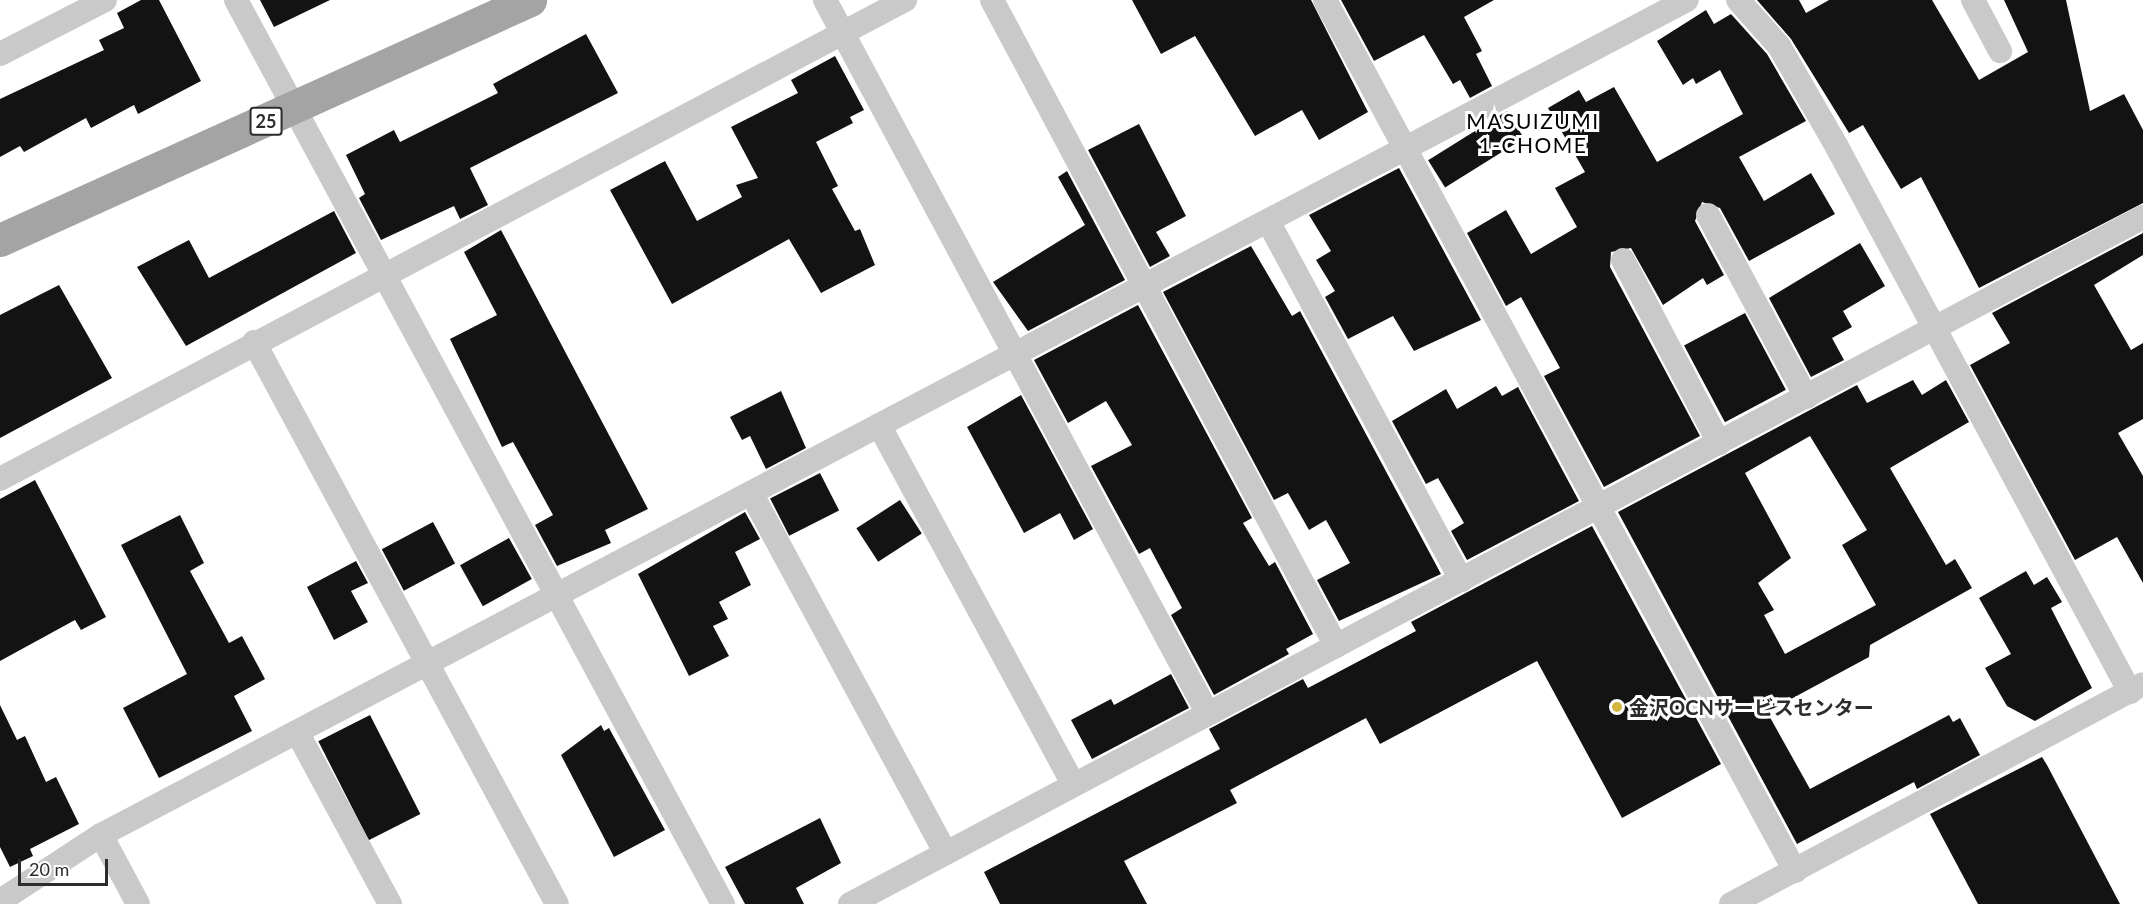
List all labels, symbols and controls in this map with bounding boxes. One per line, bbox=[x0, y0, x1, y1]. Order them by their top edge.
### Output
road number: 25 bbox=[250, 106, 282, 136]
district label: MASUIZUMI 1-CHOME bbox=[1466, 108, 1600, 158]
place label: 金沢OCNサービスセンター bbox=[1629, 695, 1874, 719]
marker: 金沢OCNサービスセンター bbox=[1610, 700, 1624, 714]
scale bar bbox=[21, 847, 111, 885]
text: 20 m bbox=[29, 858, 69, 880]

